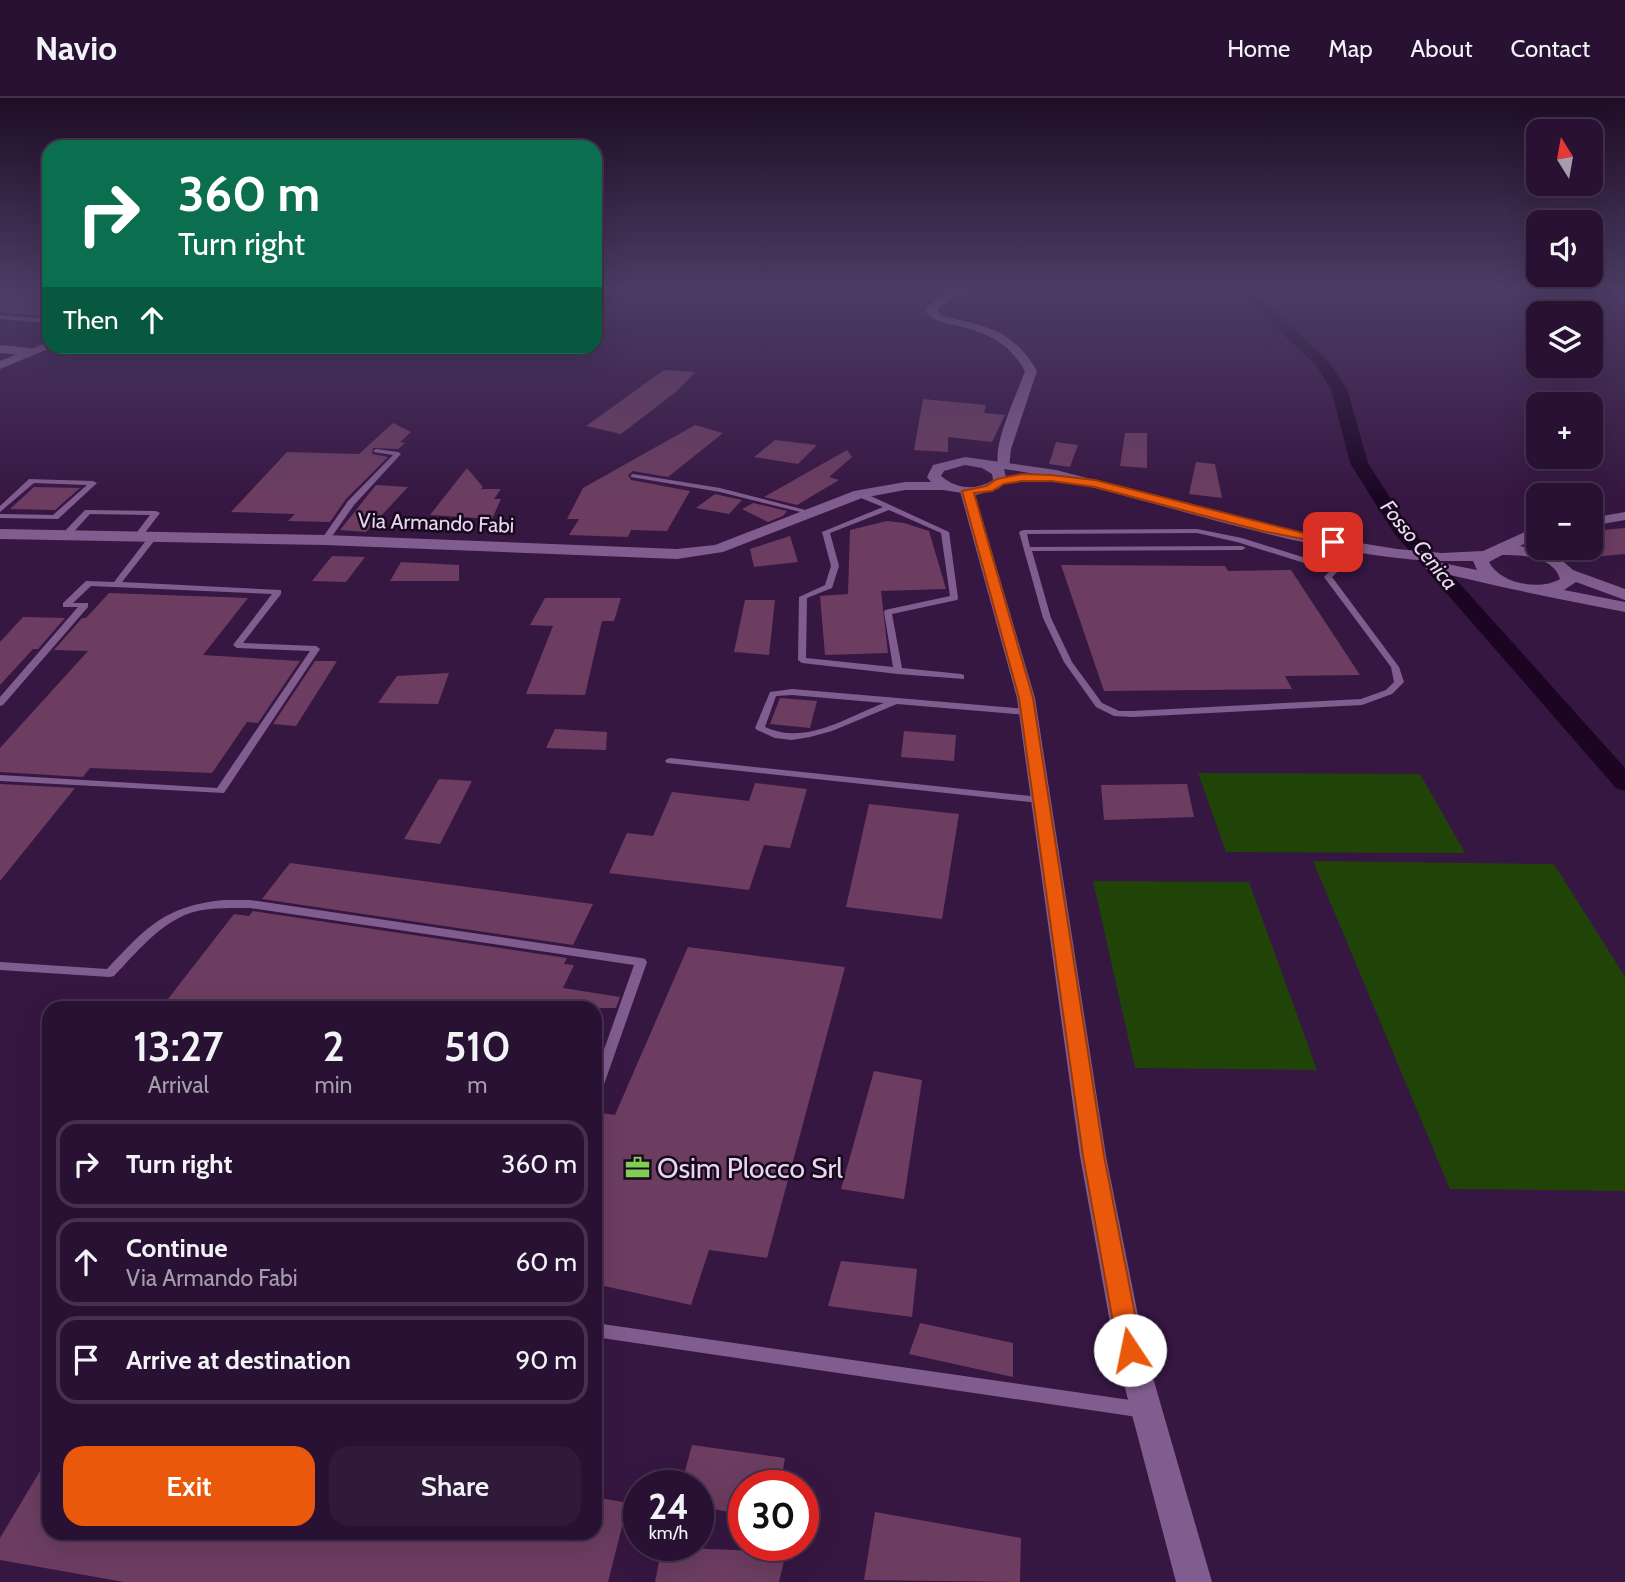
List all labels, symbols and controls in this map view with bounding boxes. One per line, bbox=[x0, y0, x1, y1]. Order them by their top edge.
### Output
text: Navio bbox=[35, 28, 117, 68]
text: Home bbox=[1227, 34, 1290, 63]
text: Map bbox=[1328, 34, 1373, 63]
text: About bbox=[1411, 34, 1473, 63]
text: Contact bbox=[1511, 34, 1590, 63]
north arrow bbox=[1526, 119, 1603, 196]
map controls bbox=[1526, 119, 1603, 560]
text: 360 m bbox=[178, 164, 320, 223]
icon: right bbox=[63, 168, 154, 259]
button: sound bbox=[1526, 210, 1603, 287]
text: Turn right bbox=[178, 224, 305, 263]
icon: ahead bbox=[133, 301, 171, 339]
button: layers bbox=[1526, 301, 1603, 378]
text: Then bbox=[63, 304, 119, 336]
button: + bbox=[1526, 392, 1603, 469]
button: − bbox=[1526, 483, 1603, 560]
water label: Fosso Cenica bbox=[1376, 495, 1463, 595]
street label: Via Armando Fabi bbox=[357, 507, 515, 538]
pin bbox=[1303, 512, 1363, 572]
icon: arrive bbox=[1314, 523, 1352, 561]
text: 13:27 bbox=[133, 1020, 223, 1072]
text: 2 bbox=[322, 1020, 345, 1072]
text: 510 bbox=[444, 1020, 511, 1072]
text: Arrival bbox=[148, 1071, 209, 1099]
text: min bbox=[315, 1071, 352, 1099]
text: m bbox=[467, 1071, 487, 1099]
icon: right bbox=[67, 1145, 105, 1183]
text: Turn right bbox=[126, 1148, 232, 1180]
text: 360 m bbox=[501, 1148, 577, 1180]
place label: Osim Plocco Srl bbox=[657, 1151, 843, 1185]
office icon: Osim Plocco Srl bbox=[623, 1154, 651, 1182]
text: Continue bbox=[126, 1232, 228, 1264]
icon: ahead bbox=[67, 1243, 105, 1281]
text: 60 m bbox=[515, 1246, 577, 1278]
text: Via Armando Fabi bbox=[126, 1264, 298, 1292]
position arrow bbox=[1093, 1313, 1167, 1387]
icon: arrive bbox=[67, 1341, 105, 1379]
text: Arrive at destination bbox=[126, 1344, 351, 1376]
text: 90 m bbox=[515, 1344, 577, 1376]
button: Exit bbox=[63, 1446, 315, 1526]
button: Share bbox=[329, 1446, 581, 1526]
speed limit sign: 30 bbox=[728, 1470, 819, 1561]
text: 24 bbox=[648, 1485, 689, 1528]
text: km/h bbox=[649, 1522, 688, 1544]

